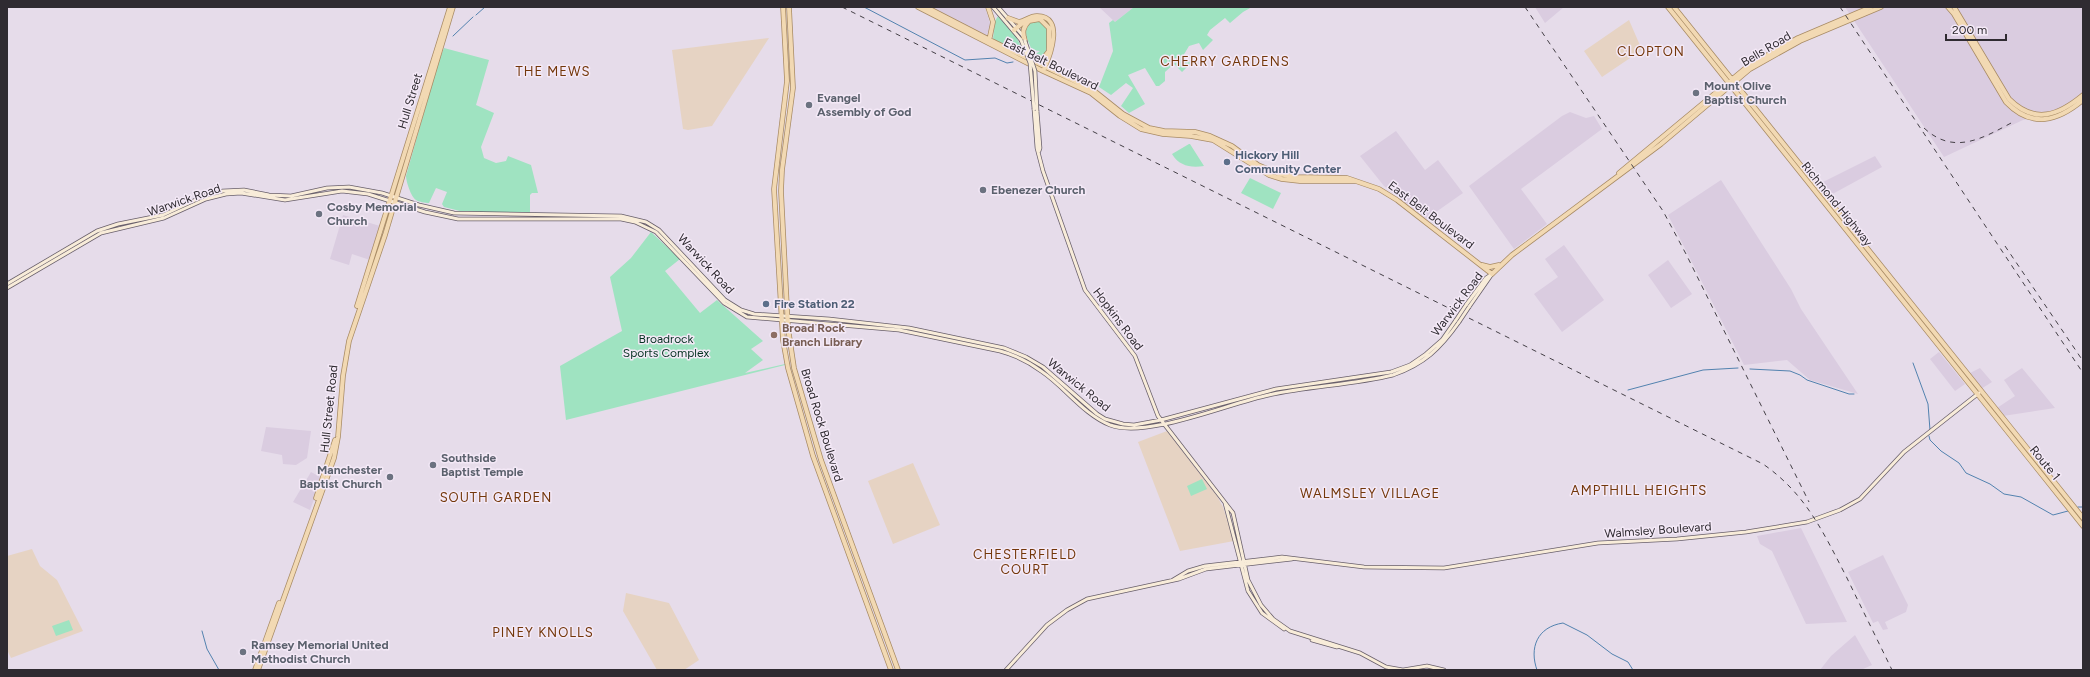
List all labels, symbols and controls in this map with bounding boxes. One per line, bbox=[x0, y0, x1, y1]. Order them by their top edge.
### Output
scale bar bbox=[1946, 16, 2006, 42]
text: 200 m bbox=[1952, 23, 1987, 37]
street label: Bells Road bbox=[1739, 29, 1793, 69]
street label: East Belt Boulevard bbox=[1001, 35, 1101, 93]
district label: CLOPTON bbox=[1617, 44, 1685, 59]
district label: CHERRY GARDENS bbox=[1160, 54, 1290, 69]
district label: THE MEWS bbox=[515, 64, 591, 79]
street label: Hull Street bbox=[395, 71, 425, 131]
place label: Mount Olive Baptist Church bbox=[1704, 79, 1787, 107]
marker: Mount Olive Baptist Church bbox=[1691, 88, 1701, 98]
place label: Evangel Assembly of God bbox=[817, 91, 911, 119]
marker: Evangel Assembly of God bbox=[804, 100, 814, 110]
place label: Hickory Hill Community Center bbox=[1235, 148, 1341, 176]
marker: Hickory Hill Community Center bbox=[1222, 157, 1232, 167]
street label: Richmond Highway bbox=[1799, 159, 1876, 250]
street label: East Belt Boulevard bbox=[1385, 178, 1477, 252]
street label: Warwick Road bbox=[146, 181, 222, 219]
place label: Ebenezer Church bbox=[991, 183, 1086, 197]
marker: Ebenezer Church bbox=[978, 185, 988, 195]
place label: Cosby Memorial Church bbox=[327, 200, 416, 228]
marker: Cosby Memorial Church bbox=[314, 209, 324, 219]
street label: Warwick Road bbox=[675, 231, 737, 297]
street label: Warwick Road bbox=[1428, 269, 1486, 339]
street label: Hopkins Road bbox=[1090, 285, 1146, 353]
place label: Fire Station 22 bbox=[774, 297, 855, 311]
marker: Fire Station 22 bbox=[761, 299, 771, 309]
place label: Broad Rock Branch Library bbox=[782, 321, 863, 349]
marker: Broad Rock Branch Library bbox=[769, 330, 779, 340]
park label: Broadrock Sports Complex bbox=[623, 332, 709, 360]
street label: Warwick Road bbox=[1045, 356, 1113, 414]
street label: Hull Street Road bbox=[317, 364, 341, 454]
street label: Broad Rock Boulevard bbox=[798, 367, 846, 483]
street label: Route 1 bbox=[2027, 443, 2063, 483]
place label: Southside Baptist Temple bbox=[441, 451, 524, 479]
marker: Southside Baptist Temple bbox=[428, 460, 438, 470]
place label: Manchester Baptist Church bbox=[300, 463, 382, 491]
marker: Manchester Baptist Church bbox=[385, 472, 395, 482]
district label: AMPTHILL HEIGHTS bbox=[1571, 483, 1707, 498]
district label: WALMSLEY VILLAGE bbox=[1300, 486, 1440, 501]
district label: SOUTH GARDEN bbox=[440, 490, 552, 505]
street label: Walmsley Boulevard bbox=[1604, 519, 1712, 541]
district label: CHESTERFIELD COURT bbox=[973, 547, 1077, 577]
district label: PINEY KNOLLS bbox=[492, 625, 594, 640]
place label: Ramsey Memorial United Methodist Church bbox=[251, 638, 389, 666]
marker: Ramsey Memorial United Methodist Church bbox=[238, 647, 248, 657]

